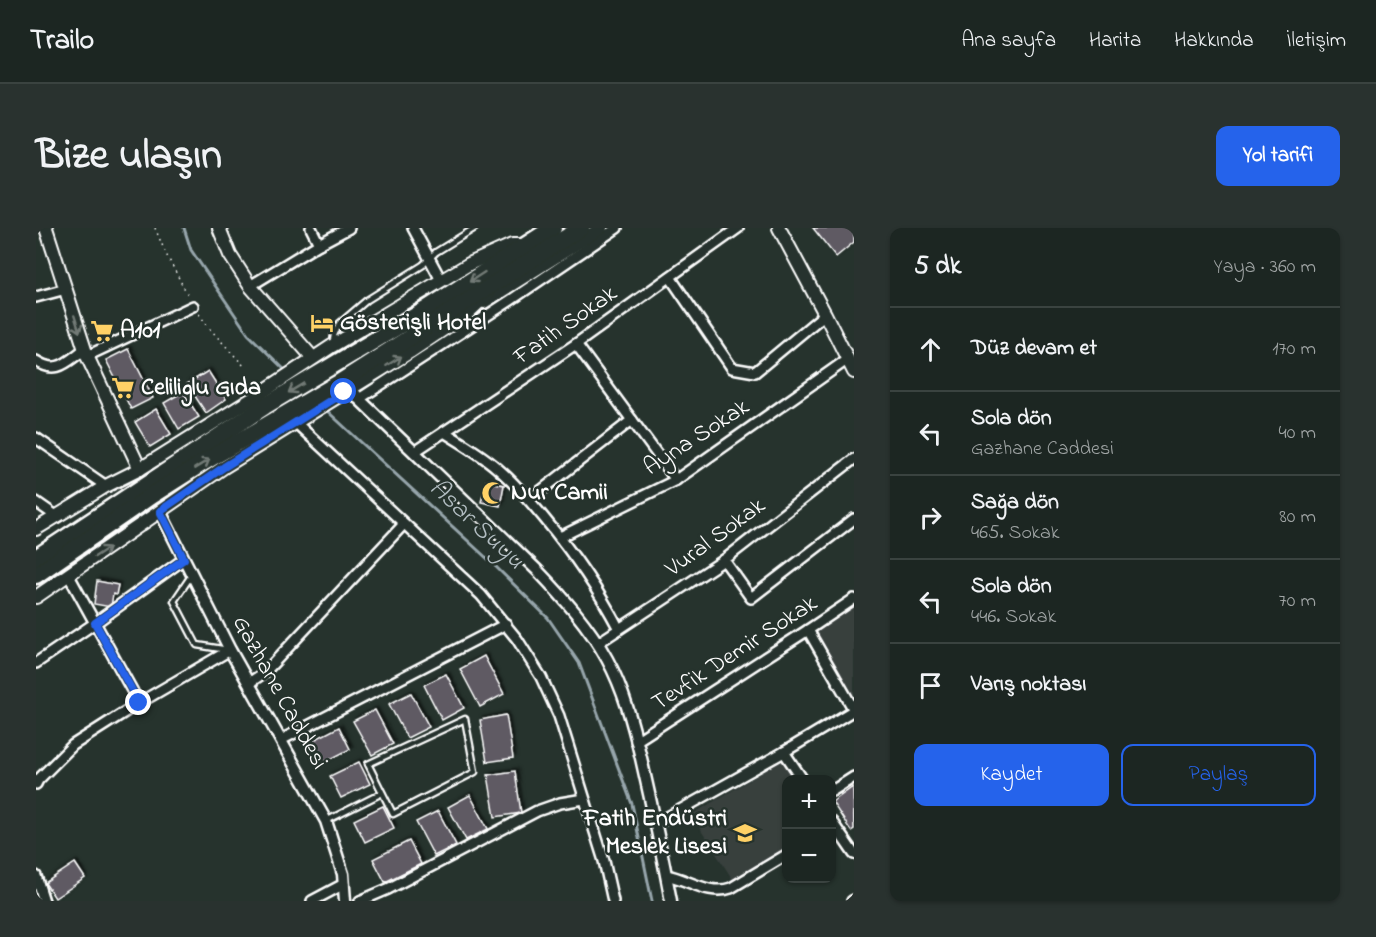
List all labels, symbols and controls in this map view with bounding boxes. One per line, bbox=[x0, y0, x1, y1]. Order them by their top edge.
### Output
text: Trailo bbox=[30, 21, 94, 62]
text: Ana sayfa bbox=[961, 26, 1056, 56]
text: Harita bbox=[1089, 26, 1141, 56]
text: Hakkında bbox=[1174, 26, 1254, 56]
text: İletişim bbox=[1287, 26, 1346, 56]
text: Bize ulaşın bbox=[36, 126, 222, 187]
button: Yol tarifi bbox=[1216, 126, 1340, 186]
text: 5 dk bbox=[914, 248, 961, 286]
text: Yaya · 360 m bbox=[1214, 253, 1316, 282]
one-way arrow bbox=[469, 271, 486, 283]
street label: Fatih Sokak bbox=[506, 277, 625, 375]
place label: Gösterişli Hotel bbox=[340, 306, 486, 341]
hotel icon: Gösterişli Hotel bbox=[309, 310, 335, 336]
one-way arrow bbox=[72, 314, 83, 333]
place label: A101 bbox=[120, 314, 161, 349]
supermarket icon: A101 bbox=[89, 318, 115, 344]
icon: ahead bbox=[914, 333, 947, 366]
text: Düz devam et bbox=[971, 333, 1097, 365]
text: 170 m bbox=[1272, 335, 1316, 364]
one-way arrow bbox=[385, 355, 402, 367]
place label: Celiliglu Gıda bbox=[141, 371, 261, 407]
supermarket icon: Celiliglu Gıda bbox=[110, 375, 136, 401]
route start bbox=[330, 378, 356, 404]
one-way arrow bbox=[287, 382, 304, 394]
street label: Ayna Sokak bbox=[637, 390, 758, 486]
text: Sola dön bbox=[971, 403, 1052, 435]
icon: left bbox=[914, 417, 947, 450]
text: 40 m bbox=[1279, 419, 1316, 448]
text: Gazhane Caddesi bbox=[971, 435, 1114, 464]
one-way arrow bbox=[193, 457, 210, 469]
water label: Asar Suyu bbox=[420, 471, 532, 579]
place label: Nur Camii bbox=[511, 476, 608, 511]
mosque icon: Nur Camii bbox=[480, 480, 506, 506]
text: Sağa dön bbox=[971, 487, 1059, 519]
street label: Vural Sokak bbox=[658, 489, 774, 587]
icon: right bbox=[914, 501, 947, 534]
text: 80 m bbox=[1279, 503, 1316, 532]
text: 465. Sokak bbox=[971, 519, 1060, 548]
one-way arrow bbox=[93, 546, 109, 558]
text: Sola dön bbox=[971, 571, 1052, 603]
icon: left bbox=[914, 585, 947, 618]
street label: Tevfik Demir Sokak bbox=[645, 587, 825, 721]
text: 70 m bbox=[1279, 587, 1316, 616]
text: 446. Sokak bbox=[971, 603, 1056, 632]
street label: Gazhane Caddesi bbox=[222, 610, 336, 776]
icon: arrive bbox=[914, 669, 947, 702]
text: Varış noktası bbox=[971, 669, 1086, 701]
route end bbox=[125, 689, 151, 715]
button: Kaydet bbox=[914, 744, 1109, 806]
button: Paylaş bbox=[1121, 744, 1316, 806]
map controls bbox=[782, 775, 836, 883]
button: + bbox=[782, 775, 836, 829]
place label: Fatih Endüstri Meslek Lisesi bbox=[582, 802, 727, 865]
school or university icon: Fatih Endüstri Meslek Lisesi bbox=[732, 820, 758, 846]
button: − bbox=[782, 829, 836, 883]

